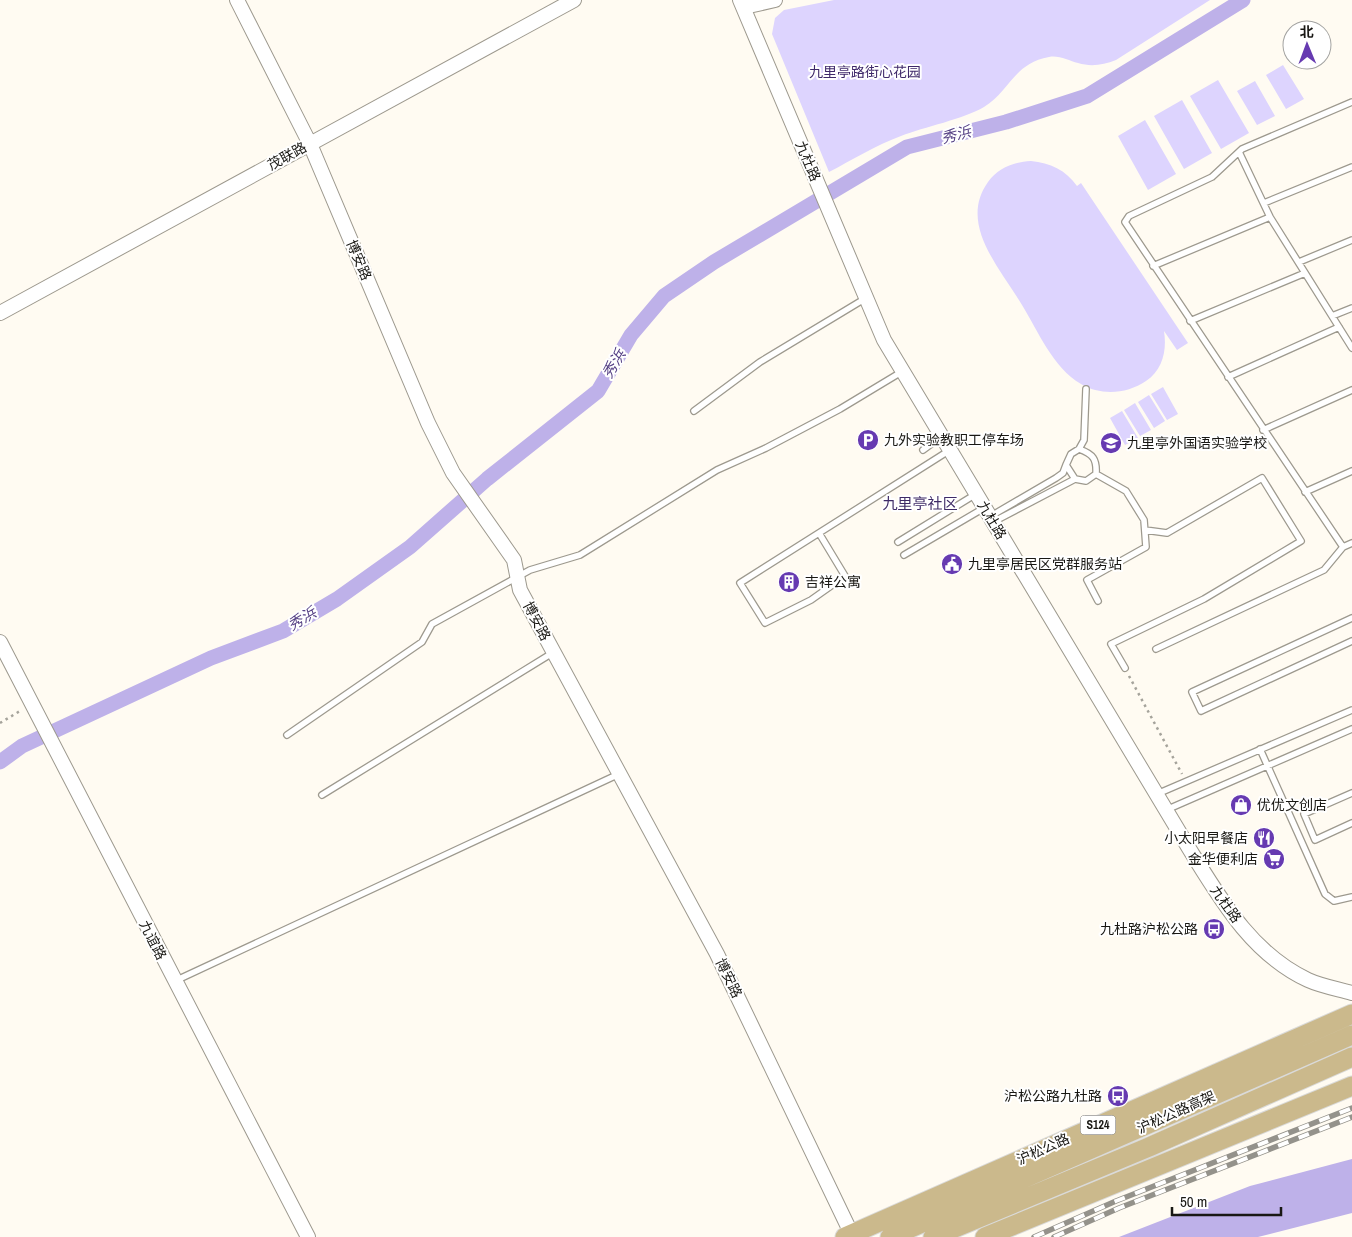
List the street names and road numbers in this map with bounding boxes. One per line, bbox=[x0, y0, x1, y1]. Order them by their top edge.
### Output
street label: 茂联路 bbox=[264, 138, 310, 174]
street label: 九杜路 bbox=[792, 138, 824, 184]
street label: 博安路 bbox=[343, 237, 375, 283]
street label: 九杜路 bbox=[973, 497, 1011, 543]
street label: 博安路 bbox=[519, 598, 555, 644]
street label: 九杜路 bbox=[1207, 882, 1245, 926]
street label: 九谊路 bbox=[135, 917, 171, 963]
street label: 博安路 bbox=[712, 955, 746, 1001]
street label: 沪松公路高架 bbox=[1134, 1087, 1218, 1137]
road number: S124 bbox=[1080, 1116, 1116, 1134]
street label: 沪松公路 bbox=[1014, 1129, 1072, 1169]

